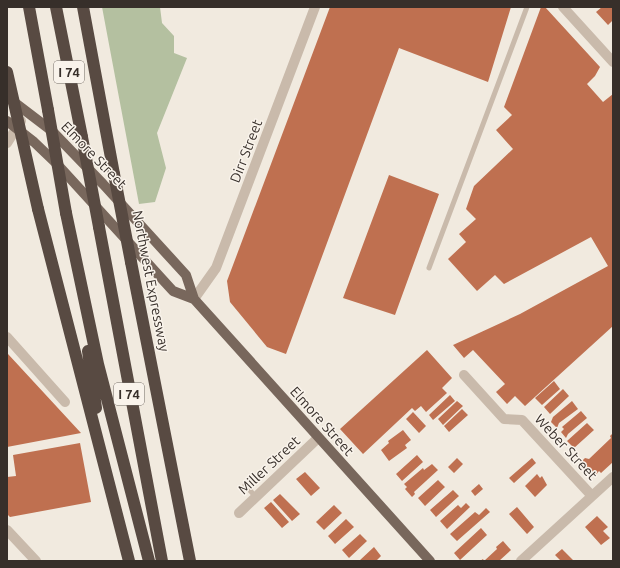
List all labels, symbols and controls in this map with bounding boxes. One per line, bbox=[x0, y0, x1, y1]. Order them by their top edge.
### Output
road number: I 74 bbox=[54, 61, 84, 83]
street label: Dirr Street bbox=[227, 117, 266, 185]
street label: Elmore Street bbox=[58, 118, 130, 192]
street label: Northwest Expressway bbox=[129, 209, 173, 353]
road number: I 74 bbox=[114, 383, 144, 405]
street label: Elmore Street bbox=[287, 383, 357, 459]
street label: Weber Street bbox=[532, 411, 601, 484]
street label: Miller Street bbox=[235, 432, 303, 498]

